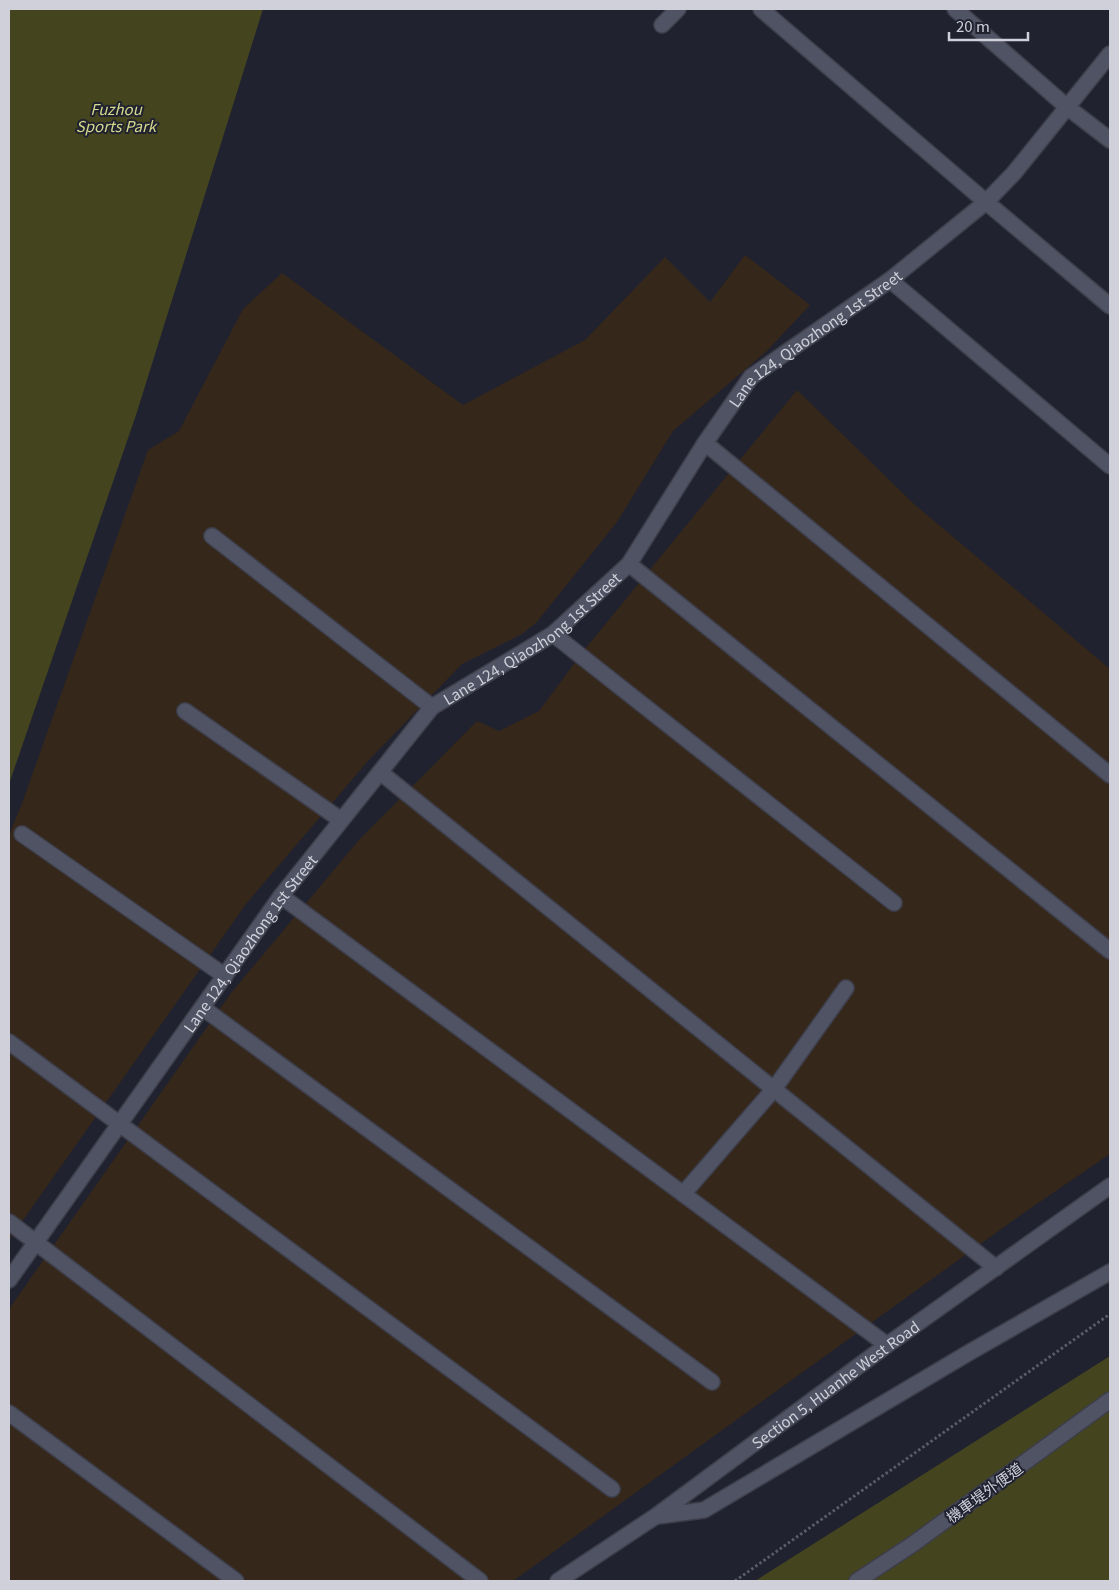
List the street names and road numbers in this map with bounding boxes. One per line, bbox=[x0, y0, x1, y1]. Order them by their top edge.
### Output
street label: Lane 124, Qiaozhong 1st Street bbox=[723, 264, 906, 411]
street label: Lane 124, Qiaozhong 1st Street bbox=[439, 567, 625, 709]
street label: Lane 124, Qiaozhong 1st Street bbox=[178, 849, 321, 1036]
street label: Section 5, Huanhe West Road bbox=[747, 1315, 923, 1453]
street label: 機車堤外便道 bbox=[941, 1457, 1027, 1527]

